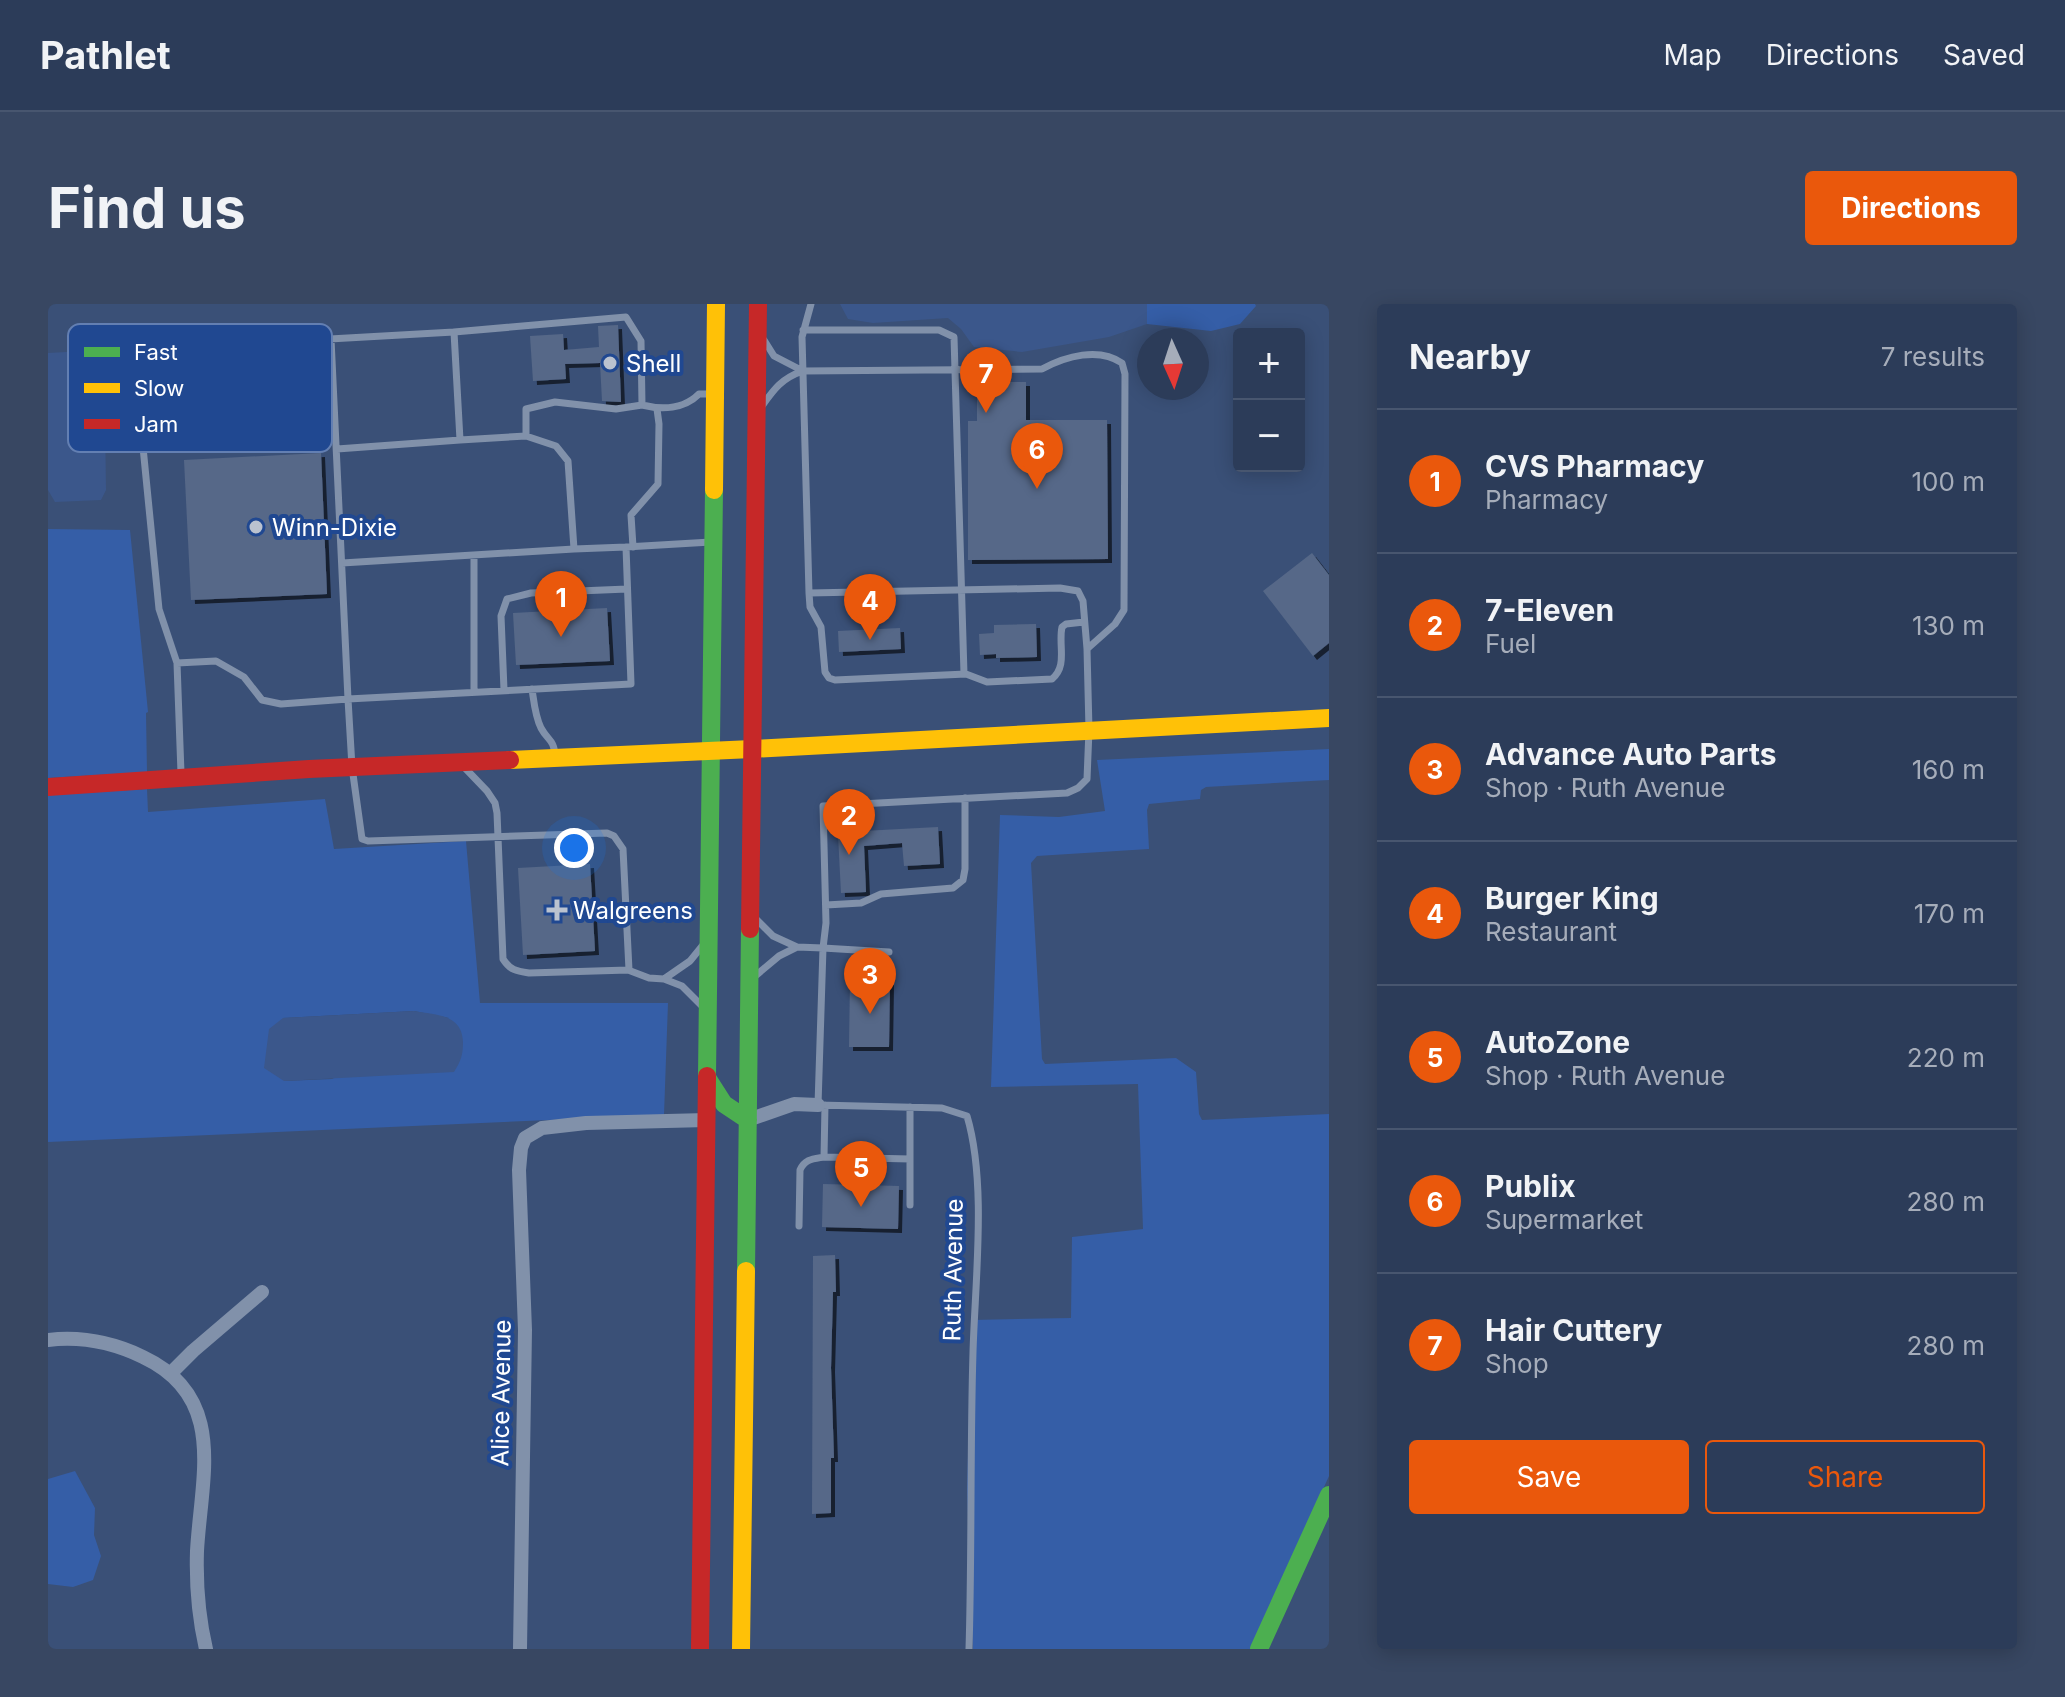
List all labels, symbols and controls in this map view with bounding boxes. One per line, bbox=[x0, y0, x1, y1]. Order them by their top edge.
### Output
text: Pathlet bbox=[40, 32, 171, 78]
text: Map bbox=[1663, 38, 1722, 72]
text: Directions bbox=[1766, 38, 1899, 72]
text: Saved bbox=[1943, 38, 2025, 72]
button: Directions bbox=[1805, 171, 2017, 245]
text: Find us bbox=[48, 174, 246, 242]
legend bbox=[68, 324, 332, 452]
north arrow bbox=[1137, 328, 1209, 400]
map controls bbox=[1233, 328, 1305, 472]
button: + bbox=[1233, 328, 1305, 400]
text: Nearby bbox=[1409, 336, 1531, 377]
text: Fast bbox=[134, 339, 178, 365]
text: 7 results bbox=[1881, 341, 1985, 372]
pin: 7 bbox=[960, 347, 1012, 413]
place label: Shell bbox=[626, 349, 681, 378]
marker: Shell bbox=[601, 354, 619, 372]
text: Slow bbox=[134, 375, 184, 401]
button: − bbox=[1233, 400, 1305, 472]
text: Jam bbox=[134, 411, 178, 437]
pin: 6 bbox=[1011, 423, 1063, 489]
text: CVS Pharmacy bbox=[1485, 448, 1704, 484]
text: 1 bbox=[1429, 466, 1441, 497]
text: 100 m bbox=[1912, 466, 1985, 497]
text: Pharmacy bbox=[1485, 484, 1608, 515]
place label: Winn-Dixie bbox=[272, 513, 397, 542]
marker: Winn-Dixie bbox=[247, 518, 265, 536]
pin: 1 bbox=[535, 571, 587, 637]
pin: 4 bbox=[844, 574, 896, 640]
text: 7-Eleven bbox=[1485, 592, 1614, 628]
text: 2 bbox=[1427, 610, 1443, 641]
text: 130 m bbox=[1912, 610, 1985, 641]
text: Fuel bbox=[1485, 628, 1536, 659]
text: Advance Auto Parts bbox=[1485, 736, 1776, 772]
text: 3 bbox=[1427, 754, 1443, 785]
text: 160 m bbox=[1912, 754, 1985, 785]
text: Shop · Ruth Avenue bbox=[1485, 772, 1725, 803]
pin: 2 bbox=[823, 789, 875, 855]
your location bbox=[554, 828, 594, 868]
text: Burger King bbox=[1485, 880, 1659, 916]
place label: Walgreens bbox=[573, 896, 693, 925]
text: 4 bbox=[1426, 898, 1444, 929]
text: 170 m bbox=[1914, 898, 1985, 929]
marker: Walgreens bbox=[548, 901, 566, 919]
text: Restaurant bbox=[1485, 916, 1617, 947]
pin: 3 bbox=[844, 948, 896, 1014]
text: AutoZone bbox=[1485, 1024, 1630, 1060]
text: 5 bbox=[1427, 1042, 1443, 1073]
text: 220 m bbox=[1907, 1042, 1985, 1073]
text: Shop · Ruth Avenue bbox=[1485, 1060, 1725, 1091]
pin: 5 bbox=[835, 1141, 887, 1207]
text: Publix bbox=[1485, 1168, 1576, 1204]
text: 6 bbox=[1427, 1186, 1443, 1217]
text: 280 m bbox=[1907, 1186, 1985, 1217]
street label: Ruth Avenue bbox=[937, 1198, 969, 1342]
text: Supermarket bbox=[1485, 1204, 1643, 1235]
text: Hair Cuttery bbox=[1485, 1312, 1662, 1348]
street label: Alice Avenue bbox=[485, 1319, 517, 1467]
text: 7 bbox=[1427, 1330, 1443, 1361]
text: 280 m bbox=[1907, 1330, 1985, 1361]
text: Shop bbox=[1485, 1348, 1549, 1379]
button: Save bbox=[1409, 1440, 1689, 1514]
button: Share bbox=[1705, 1440, 1985, 1514]

